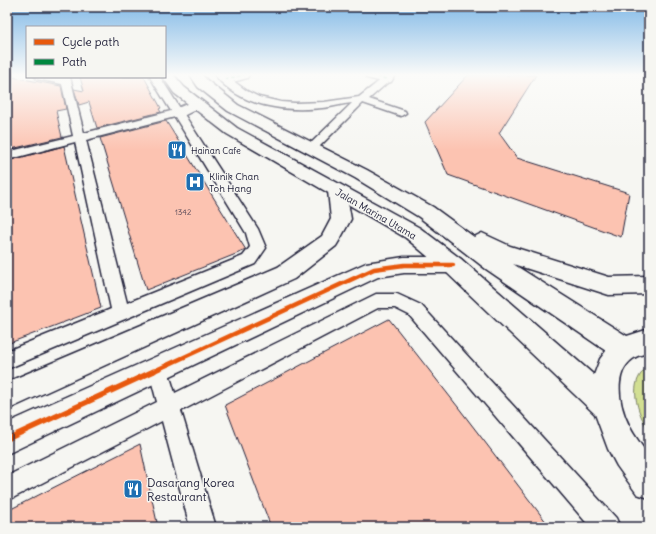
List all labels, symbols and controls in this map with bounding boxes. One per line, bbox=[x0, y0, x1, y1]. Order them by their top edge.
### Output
legend bbox=[26, 26, 166, 78]
text: Cycle path bbox=[62, 34, 119, 49]
text: Path bbox=[62, 54, 87, 69]
restaurant icon: Hainan Cafe bbox=[166, 139, 188, 161]
place label: Hainan Cafe bbox=[191, 145, 241, 156]
place label: Klinik Chan Toh Hang bbox=[209, 170, 259, 195]
hospital icon: Klinik Chan Toh Hang bbox=[184, 171, 206, 193]
street label: Jalan Marina Utama bbox=[333, 186, 419, 243]
house number: 1342 bbox=[175, 207, 192, 217]
place label: Dasarang Korea Restaurant bbox=[147, 475, 235, 504]
restaurant icon: Dasarang Korea Restaurant bbox=[122, 478, 144, 500]

